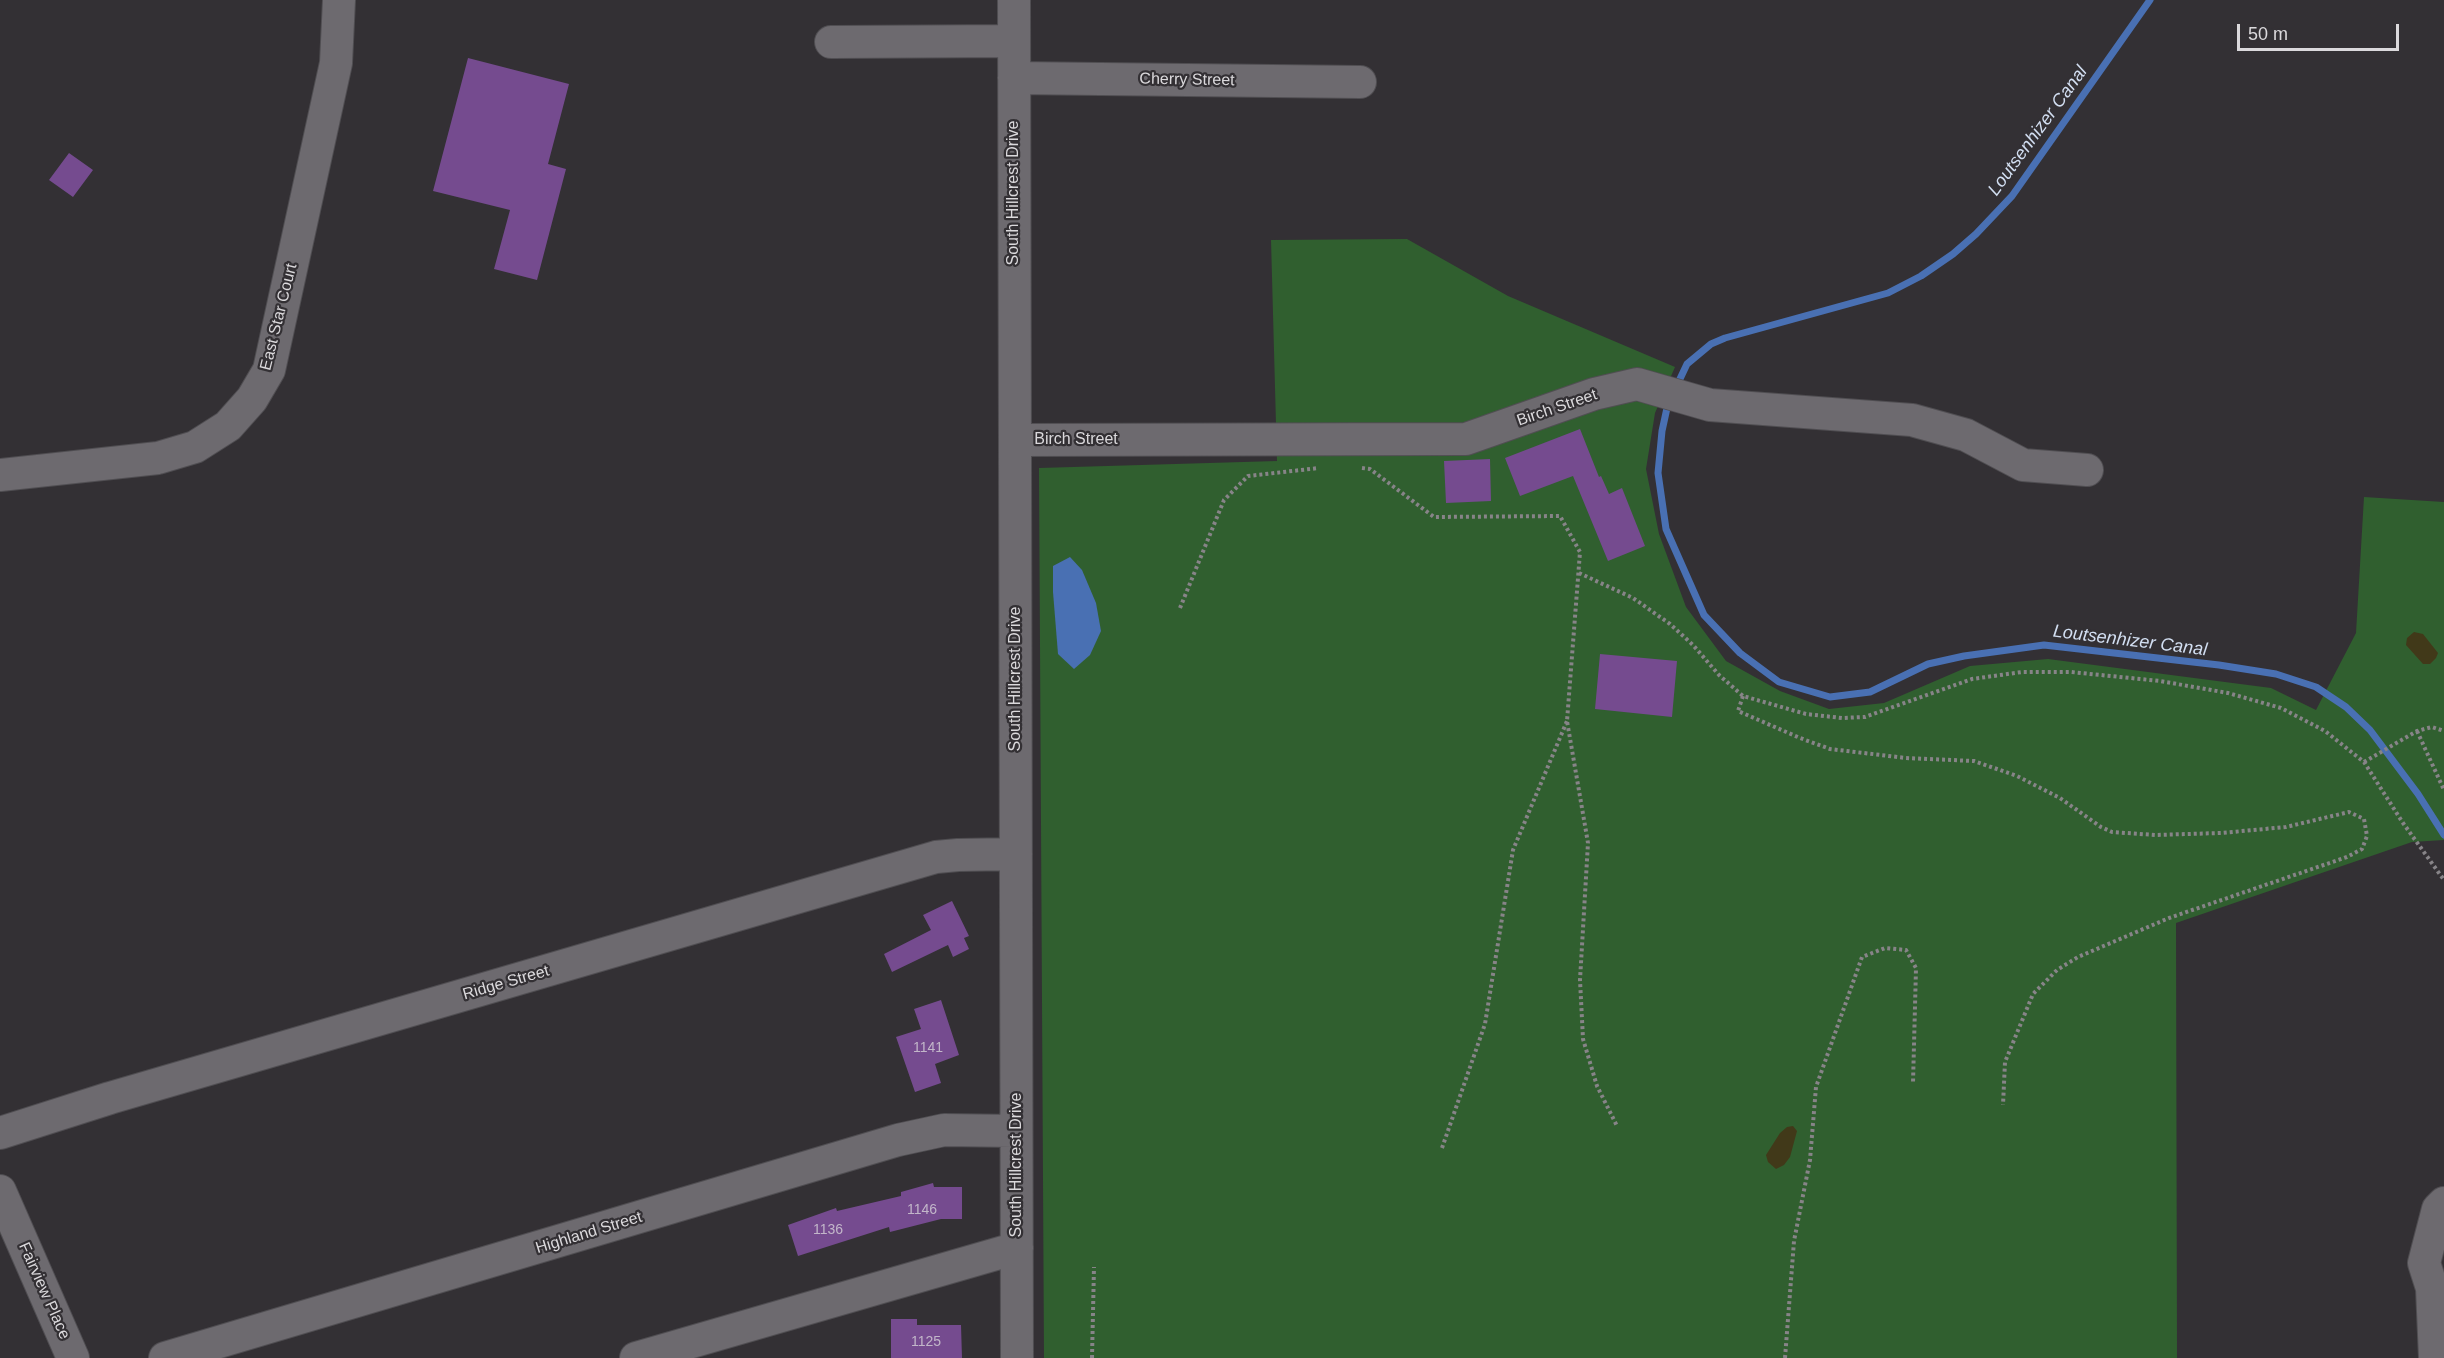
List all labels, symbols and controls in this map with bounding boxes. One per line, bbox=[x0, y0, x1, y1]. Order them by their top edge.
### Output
scale bar bbox=[2240, 12, 2402, 50]
text: 50 m bbox=[2248, 24, 2288, 44]
water label: Loutsenhizer Canal bbox=[1984, 62, 2092, 200]
street label: Cherry Street bbox=[1139, 70, 1235, 90]
street label: South Hillcrest Drive bbox=[1004, 121, 1024, 265]
street label: East Star Court bbox=[256, 262, 302, 372]
street label: Birch Street bbox=[1514, 385, 1600, 431]
street label: Birch Street bbox=[1034, 430, 1118, 450]
street label: South Hillcrest Drive bbox=[1006, 607, 1026, 751]
water label: Loutsenhizer Canal bbox=[2052, 621, 2208, 661]
street label: Ridge Street bbox=[461, 962, 551, 1004]
house number: 1141 bbox=[913, 1040, 943, 1056]
street label: South Hillcrest Drive bbox=[1007, 1093, 1027, 1237]
house number: 1146 bbox=[907, 1202, 937, 1218]
street label: Highland Street bbox=[533, 1208, 645, 1258]
house number: 1136 bbox=[813, 1222, 843, 1238]
street label: Fairview Place bbox=[14, 1240, 74, 1342]
house number: 1125 bbox=[911, 1334, 941, 1350]

